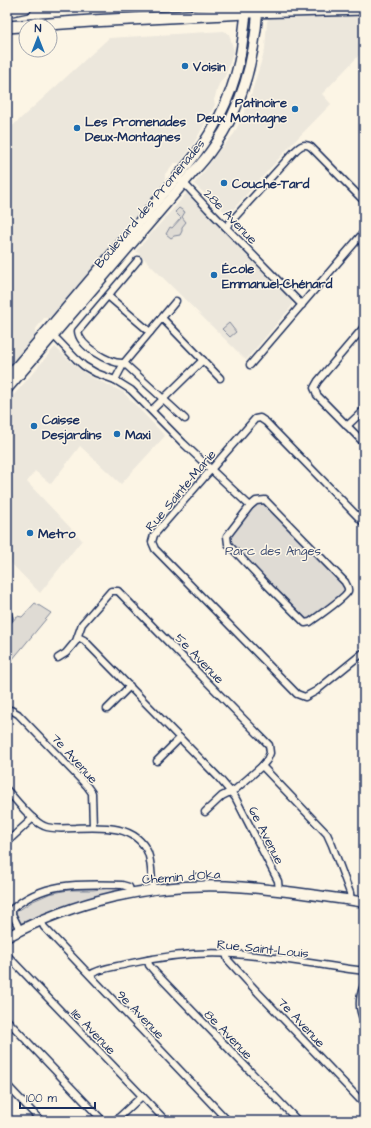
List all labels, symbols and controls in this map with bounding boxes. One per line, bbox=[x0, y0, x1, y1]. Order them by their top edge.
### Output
north arrow bbox=[18, 18, 58, 58]
text: N bbox=[35, 21, 42, 36]
place label: Voisin bbox=[192, 58, 226, 76]
marker: Voisin bbox=[180, 61, 190, 71]
place label: Patinoire Deux Montagne bbox=[197, 94, 287, 129]
marker: Patinoire Deux Montagne bbox=[290, 104, 300, 114]
place label: Les Promenades Deux-Montagnes bbox=[85, 113, 187, 148]
marker: Les Promenades Deux-Montagnes bbox=[72, 123, 82, 133]
street label: Boulevard des Promenades bbox=[90, 135, 209, 272]
place label: Couche-Tard bbox=[232, 175, 310, 193]
marker: Couche-Tard bbox=[219, 178, 229, 188]
street label: 28e Avenue bbox=[199, 185, 261, 248]
place label: École Emmanuel-Chénard bbox=[222, 260, 333, 293]
marker: École Emmanuel-Chénard bbox=[209, 270, 219, 280]
place label: Caisse Desjardins bbox=[42, 411, 102, 445]
marker: Caisse Desjardins bbox=[29, 421, 39, 431]
place label: Maxi bbox=[125, 426, 151, 444]
marker: Maxi bbox=[112, 429, 122, 439]
street label: Rue Sainte-Marie bbox=[141, 446, 220, 535]
place label: Metro bbox=[38, 525, 76, 543]
marker: Metro bbox=[25, 528, 35, 538]
park label: Parc des Anges bbox=[225, 542, 321, 561]
street label: 5e Avenue bbox=[171, 630, 228, 688]
street label: 7e Avenue bbox=[47, 729, 102, 788]
street label: 6e Avenue bbox=[244, 803, 288, 867]
street label: Chemin d'Oka bbox=[141, 865, 221, 889]
street label: Rue Saint-Louis bbox=[216, 935, 310, 963]
street label: 9e Avenue bbox=[112, 986, 168, 1043]
street label: 7e Avenue bbox=[273, 994, 329, 1052]
street label: 11e Avenue bbox=[67, 1005, 120, 1059]
street label: 8e Avenue bbox=[200, 1006, 257, 1064]
scale bar bbox=[20, 1084, 95, 1110]
text: 100 m bbox=[26, 1090, 57, 1107]

